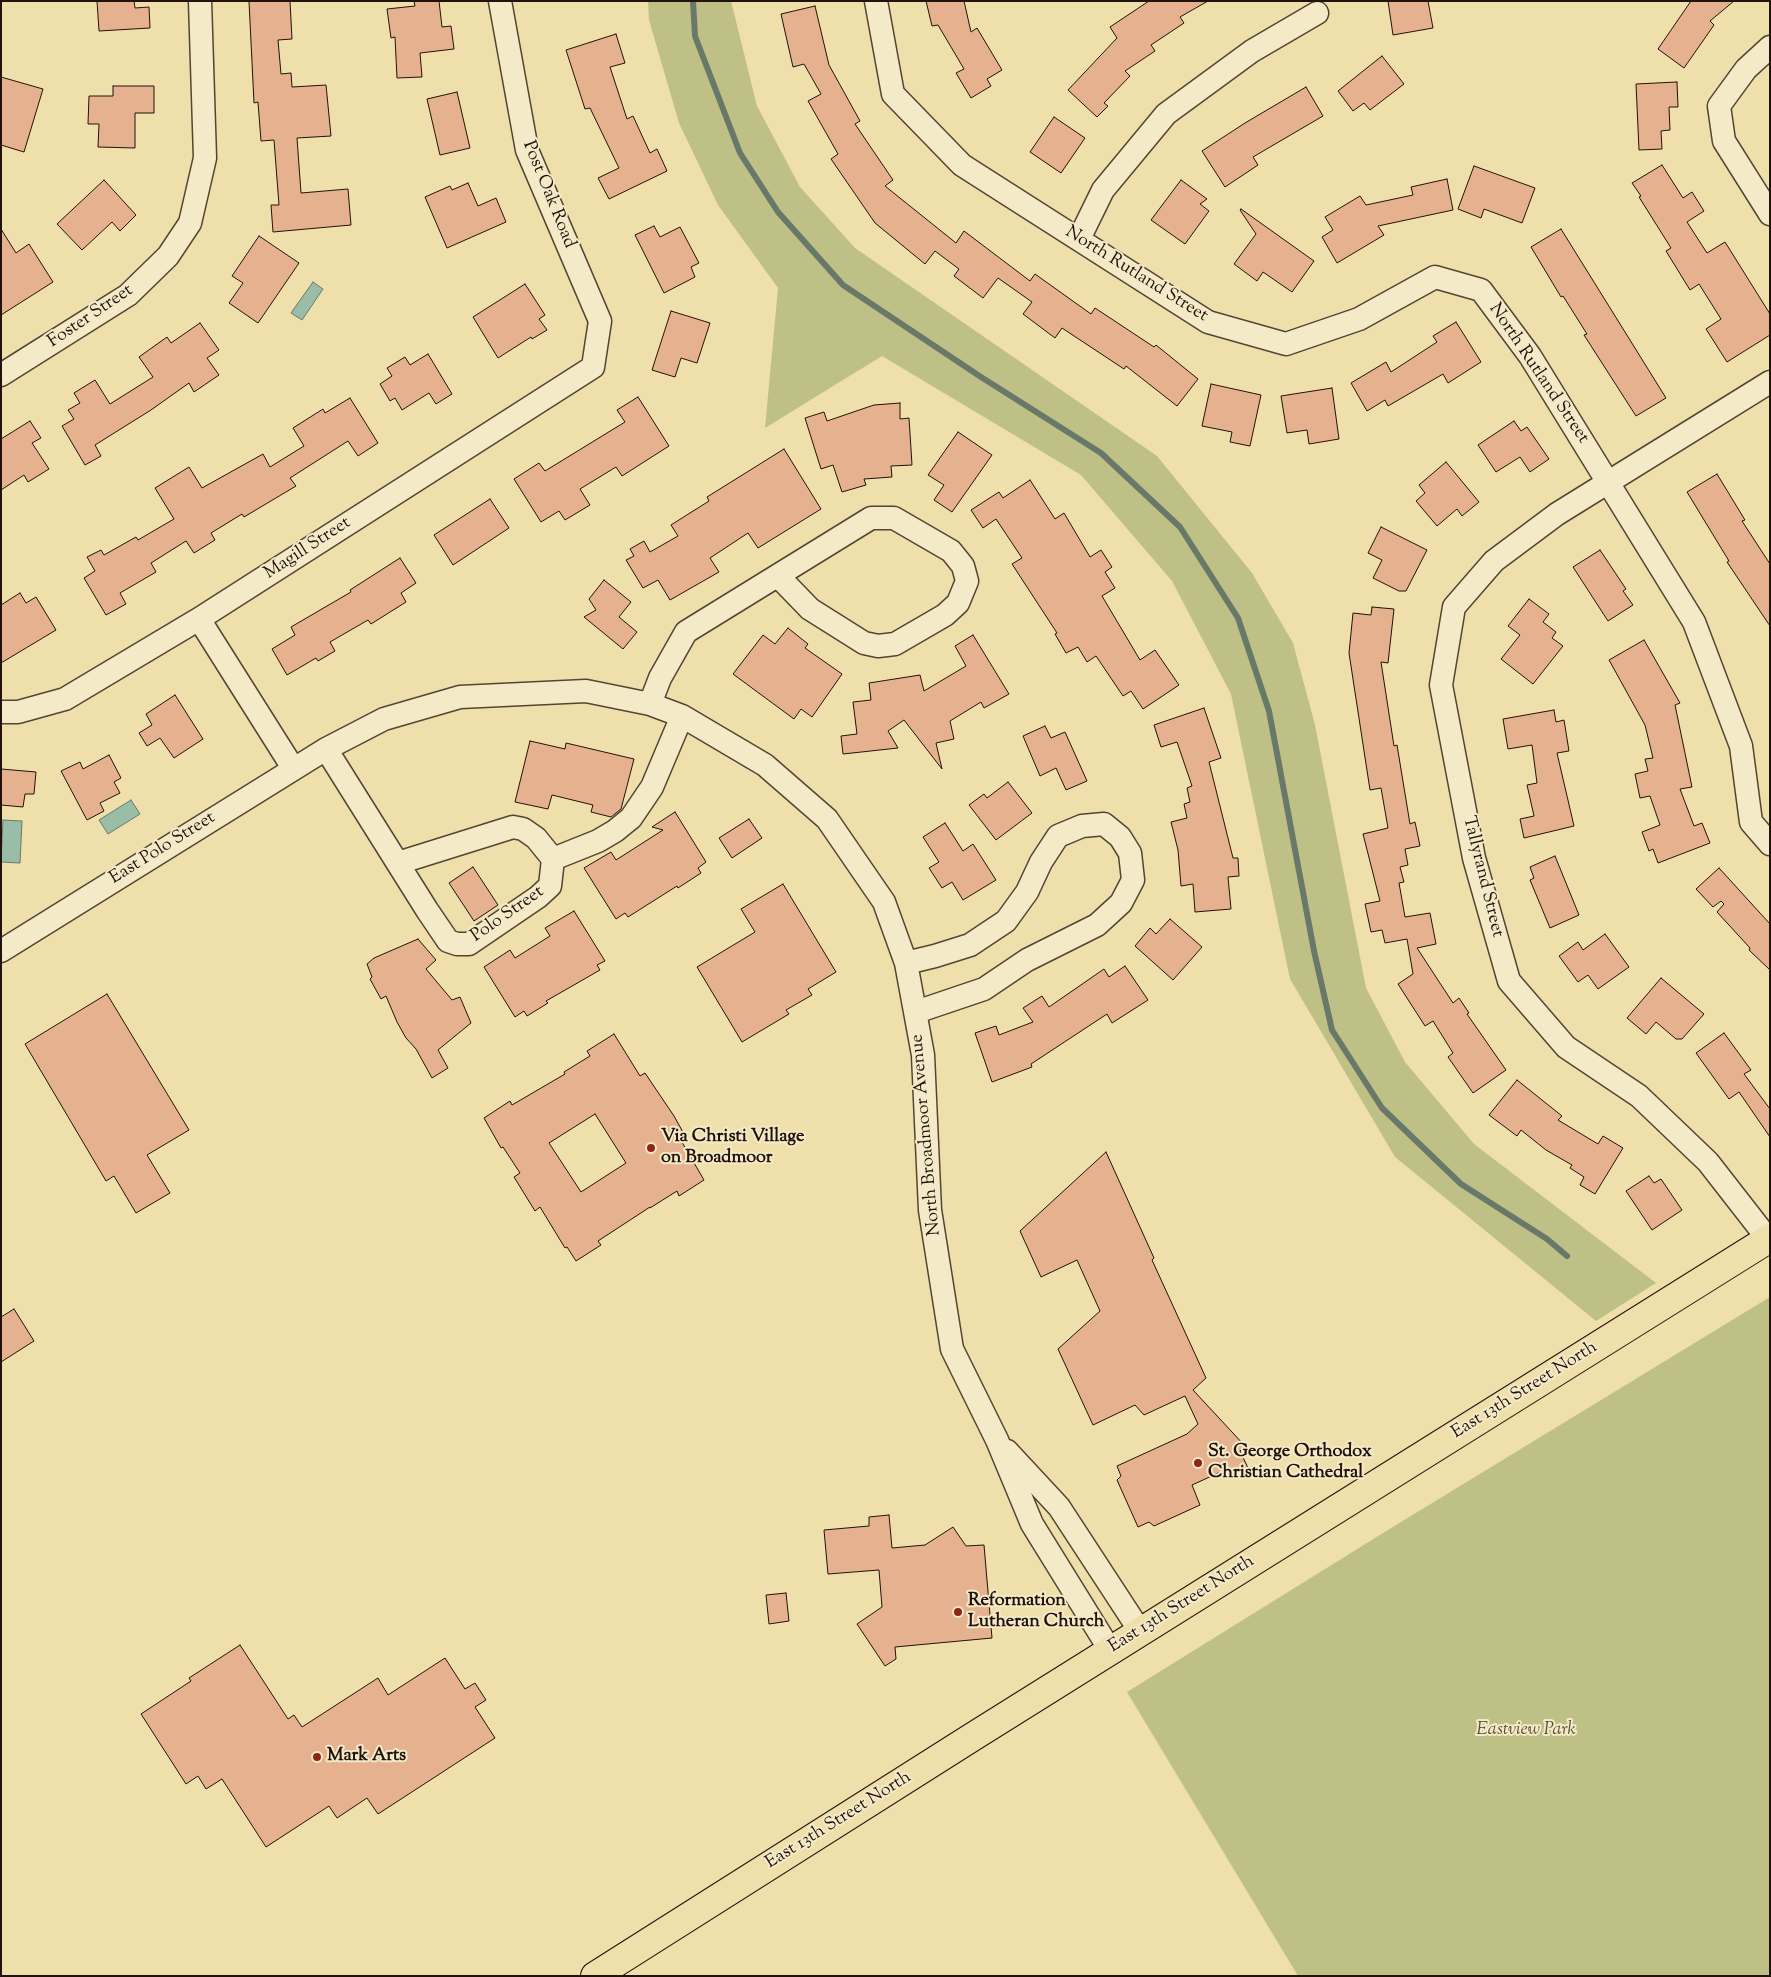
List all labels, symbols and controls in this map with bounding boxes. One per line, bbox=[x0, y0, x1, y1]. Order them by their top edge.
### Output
street label: Post Oak Road bbox=[517, 138, 579, 252]
street label: North Rutland Street bbox=[1061, 222, 1211, 328]
street label: Foster Street bbox=[44, 281, 138, 353]
street label: North Rutland Street bbox=[1483, 300, 1593, 448]
street label: Magill Street bbox=[261, 513, 355, 585]
street label: East Polo Street bbox=[106, 808, 220, 890]
street label: Tallyrand Street bbox=[1456, 814, 1508, 940]
street label: Polo Street bbox=[467, 882, 549, 948]
street label: North Broadmoor Avenue bbox=[907, 1033, 947, 1237]
place label: Via Christi Village on Broadmoor bbox=[661, 1127, 804, 1170]
marker: Via Christi Village on Broadmoor bbox=[645, 1142, 657, 1154]
street label: East 13th Street North bbox=[1448, 1337, 1602, 1445]
place label: St. George Orthodox Christian Cathedral bbox=[1208, 1442, 1372, 1485]
marker: St. George Orthodox Christian Cathedral bbox=[1192, 1457, 1204, 1469]
street label: East 13th Street North bbox=[1105, 1551, 1259, 1659]
place label: Reformation Lutheran Church bbox=[968, 1591, 1104, 1634]
marker: Reformation Lutheran Church bbox=[952, 1606, 964, 1618]
park label: Eastview Park bbox=[1476, 1720, 1576, 1742]
place label: Mark Arts bbox=[327, 1746, 406, 1768]
marker: Mark Arts bbox=[311, 1751, 323, 1763]
street label: East 13th Street North bbox=[762, 1767, 916, 1875]

